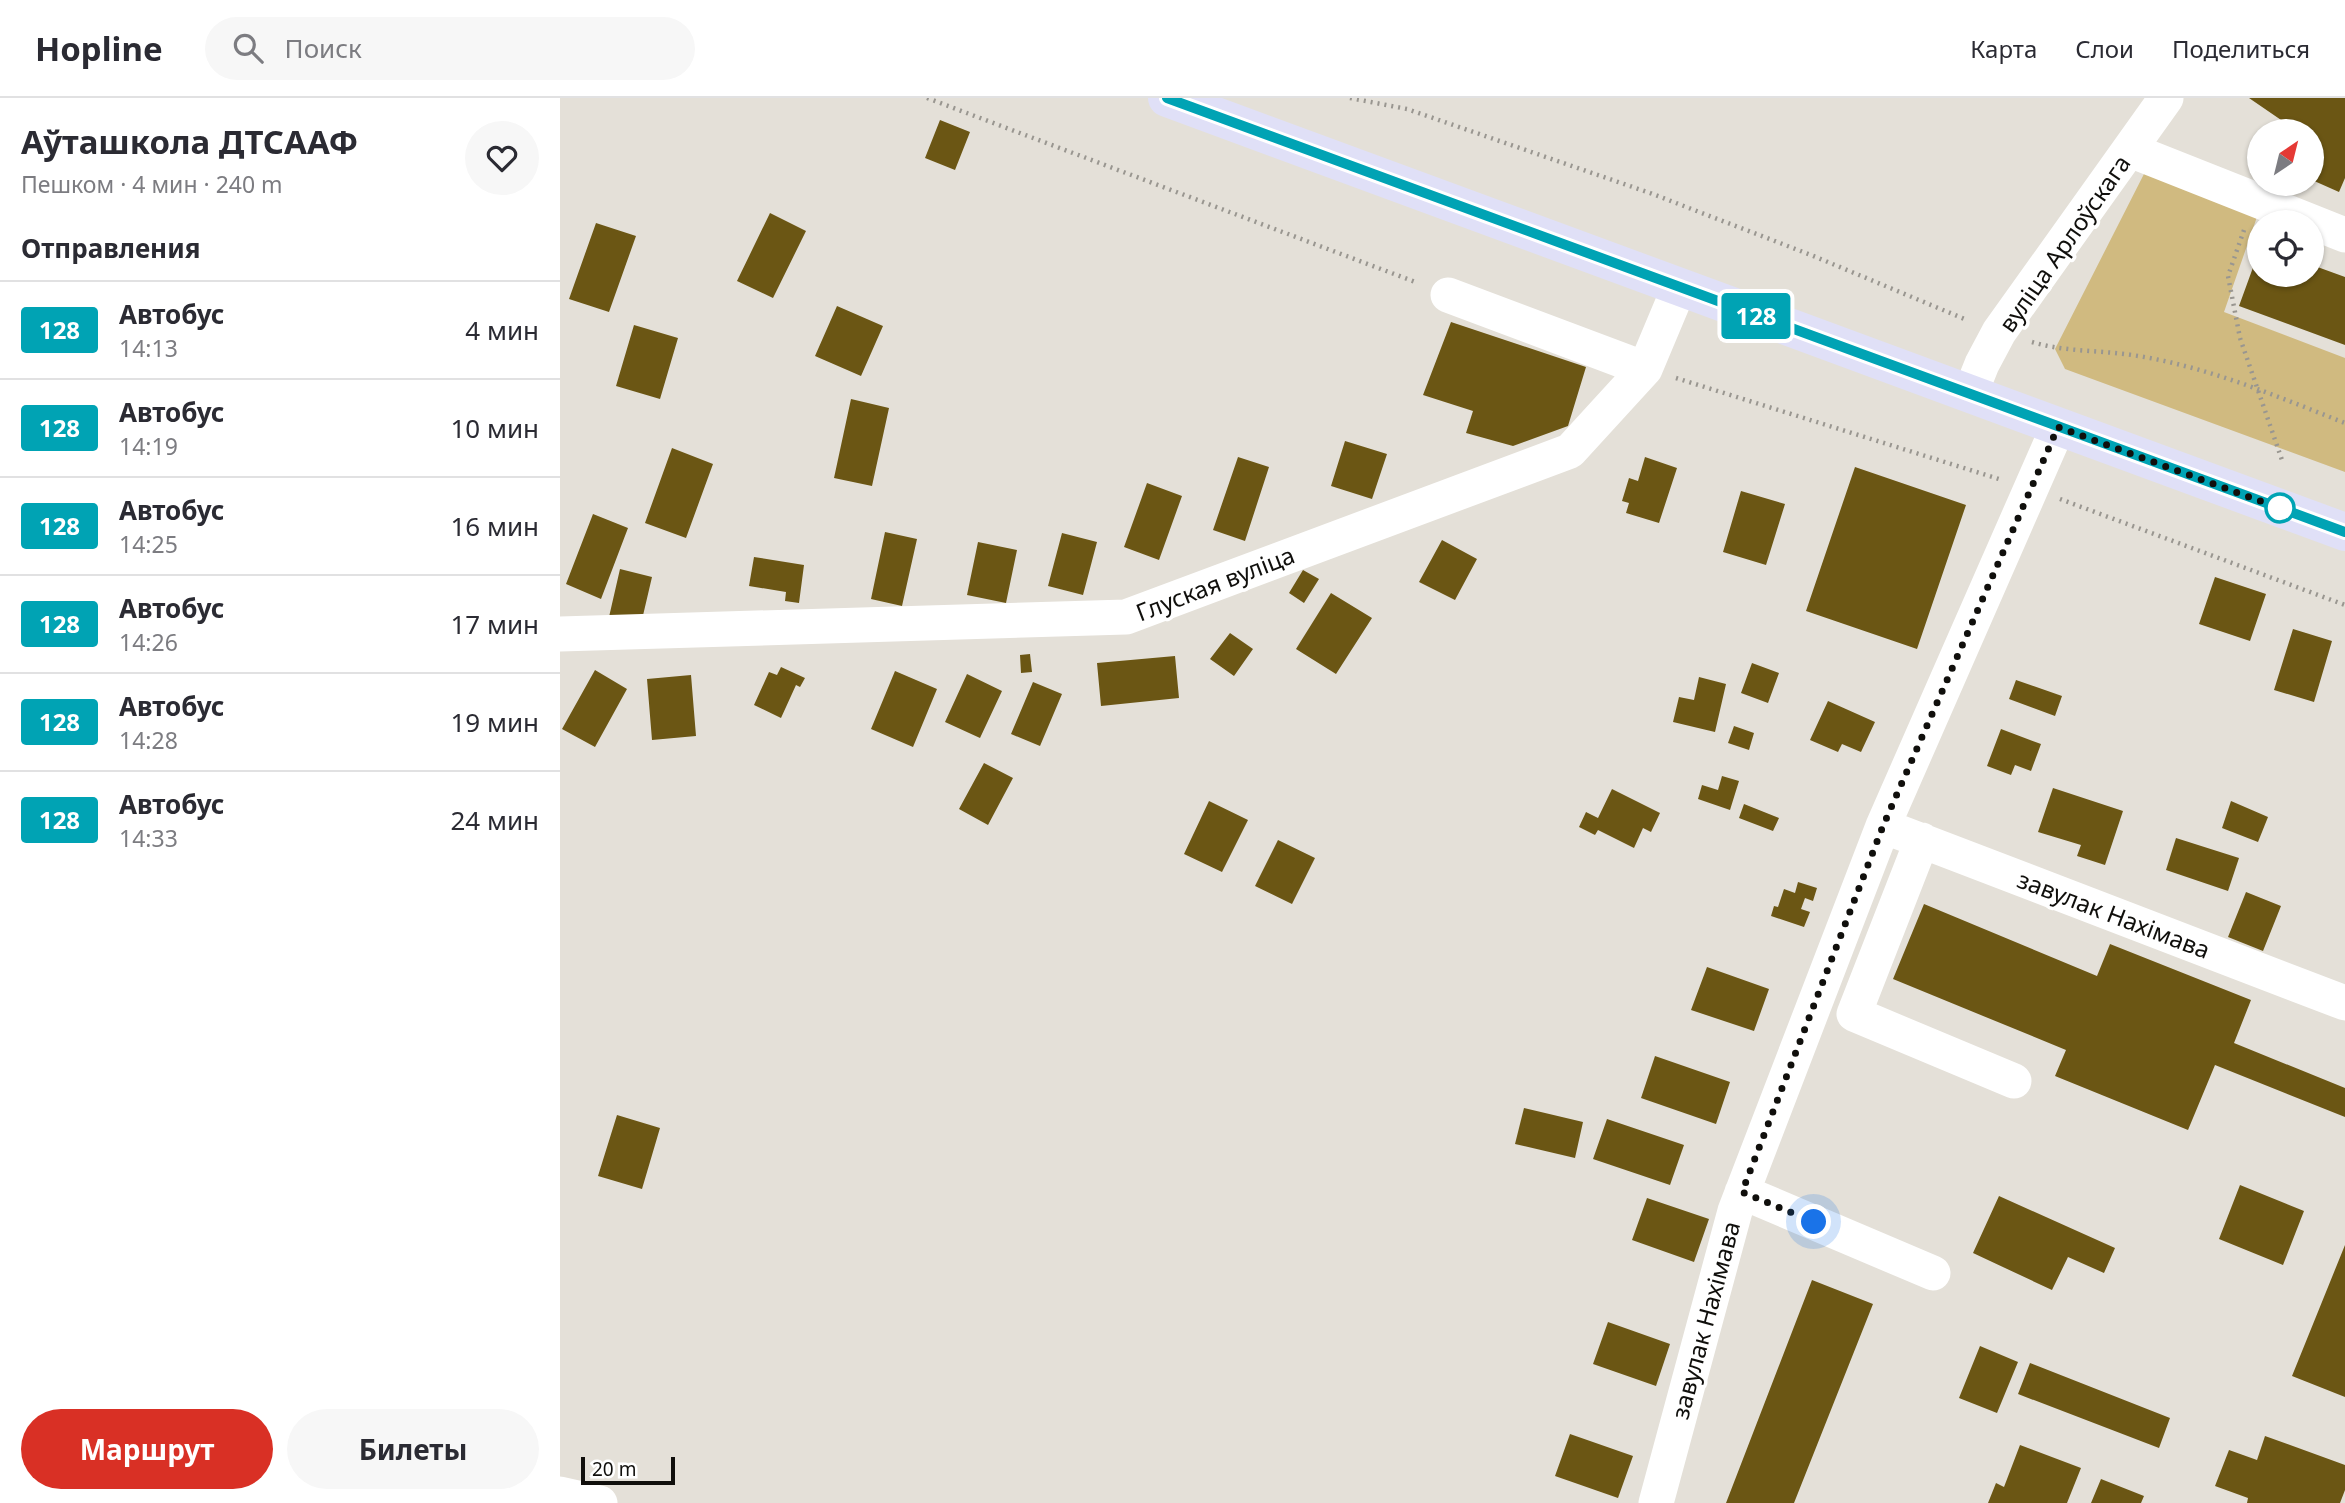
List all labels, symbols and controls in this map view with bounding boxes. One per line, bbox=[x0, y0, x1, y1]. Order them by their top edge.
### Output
search box bbox=[205, 17, 695, 80]
text: Hopline bbox=[35, 26, 163, 71]
icon: search bbox=[229, 29, 267, 67]
text: Поиск bbox=[285, 30, 362, 66]
text: Карта bbox=[1970, 32, 2037, 65]
text: Слои bbox=[2075, 32, 2134, 65]
text: Поделиться bbox=[2172, 32, 2310, 65]
text: Аўташкола ДТСААФ bbox=[21, 119, 358, 164]
north arrow bbox=[2247, 119, 2324, 196]
map controls bbox=[2247, 119, 2324, 287]
button: heart bbox=[465, 121, 539, 195]
street label: вуліца Арлоўскага bbox=[1990, 148, 2138, 338]
text: Пешком · 4 мин · 240 m bbox=[21, 168, 283, 200]
button: locate bbox=[2247, 210, 2324, 287]
text: Отправления bbox=[21, 230, 200, 266]
line badge: 128 bbox=[1716, 293, 1796, 339]
text: Автобус bbox=[119, 296, 224, 332]
text: 128 bbox=[1735, 299, 1777, 332]
text: 4 мин bbox=[465, 312, 539, 348]
text: 128 bbox=[39, 313, 80, 346]
text: 14:13 bbox=[119, 332, 178, 364]
text: Автобус bbox=[119, 394, 224, 430]
text: 10 мин bbox=[450, 410, 539, 446]
text: 128 bbox=[39, 411, 80, 444]
text: 14:19 bbox=[119, 430, 178, 462]
text: Автобус bbox=[119, 492, 224, 528]
unlabelled marker bbox=[2265, 493, 2295, 523]
text: 16 мин bbox=[450, 508, 539, 544]
text: 128 bbox=[39, 509, 80, 542]
text: 14:25 bbox=[119, 528, 178, 560]
street label: Глуская вуліца bbox=[1131, 538, 1299, 628]
text: Автобус bbox=[119, 590, 224, 626]
text: 17 мин bbox=[450, 606, 539, 642]
text: 128 bbox=[39, 607, 80, 640]
text: 14:26 bbox=[119, 626, 178, 658]
text: Автобус bbox=[119, 688, 224, 724]
text: 19 мин bbox=[450, 704, 539, 740]
text: 128 bbox=[39, 705, 80, 738]
text: 14:28 bbox=[119, 724, 178, 756]
text: Автобус bbox=[119, 786, 224, 822]
text: 24 мин bbox=[450, 802, 539, 838]
text: 128 bbox=[39, 803, 80, 836]
text: 14:33 bbox=[119, 822, 178, 854]
street label: завулак Нахімава bbox=[2013, 862, 2215, 966]
your location bbox=[1796, 1204, 1831, 1239]
street label: завулак Нахімава bbox=[1663, 1217, 1747, 1423]
button: Маршрут bbox=[21, 1409, 273, 1489]
button: Билеты bbox=[287, 1409, 539, 1489]
scale bar bbox=[581, 1454, 676, 1486]
text: 20 m bbox=[592, 1456, 636, 1482]

